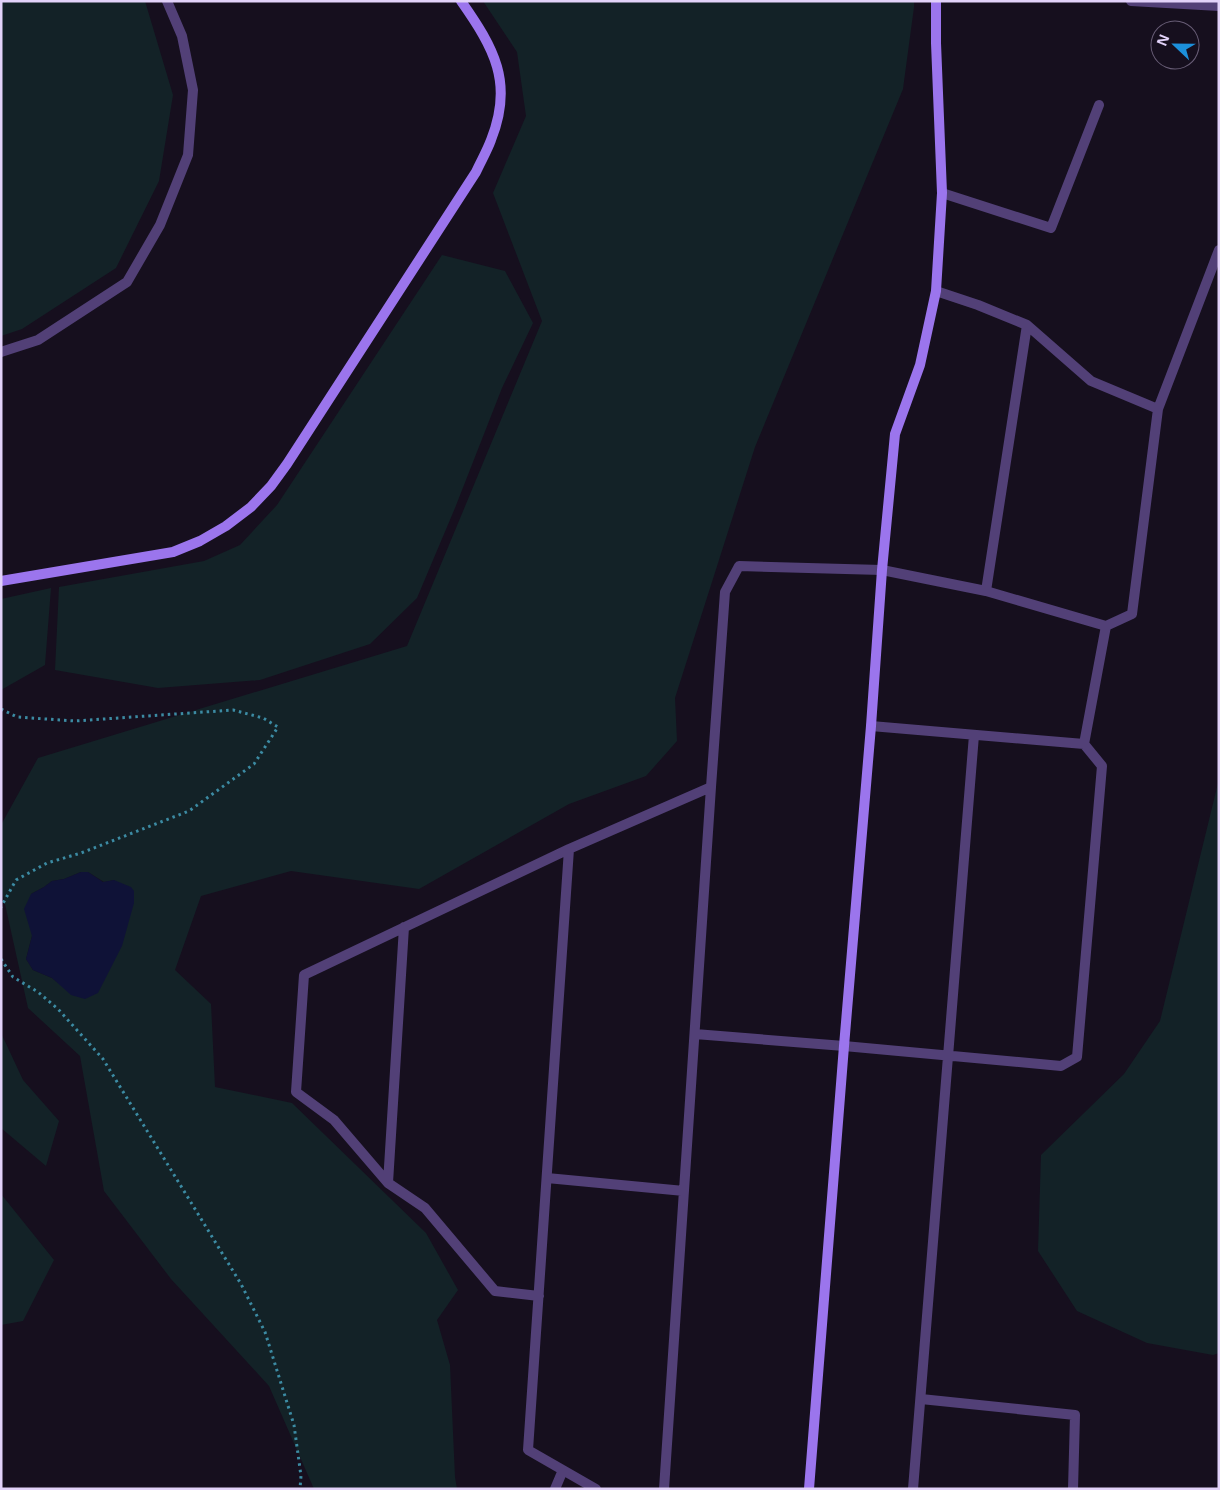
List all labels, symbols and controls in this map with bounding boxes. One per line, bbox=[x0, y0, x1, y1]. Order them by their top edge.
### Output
north arrow bbox=[1150, 20, 1200, 70]
text: N bbox=[1152, 31, 1173, 49]

